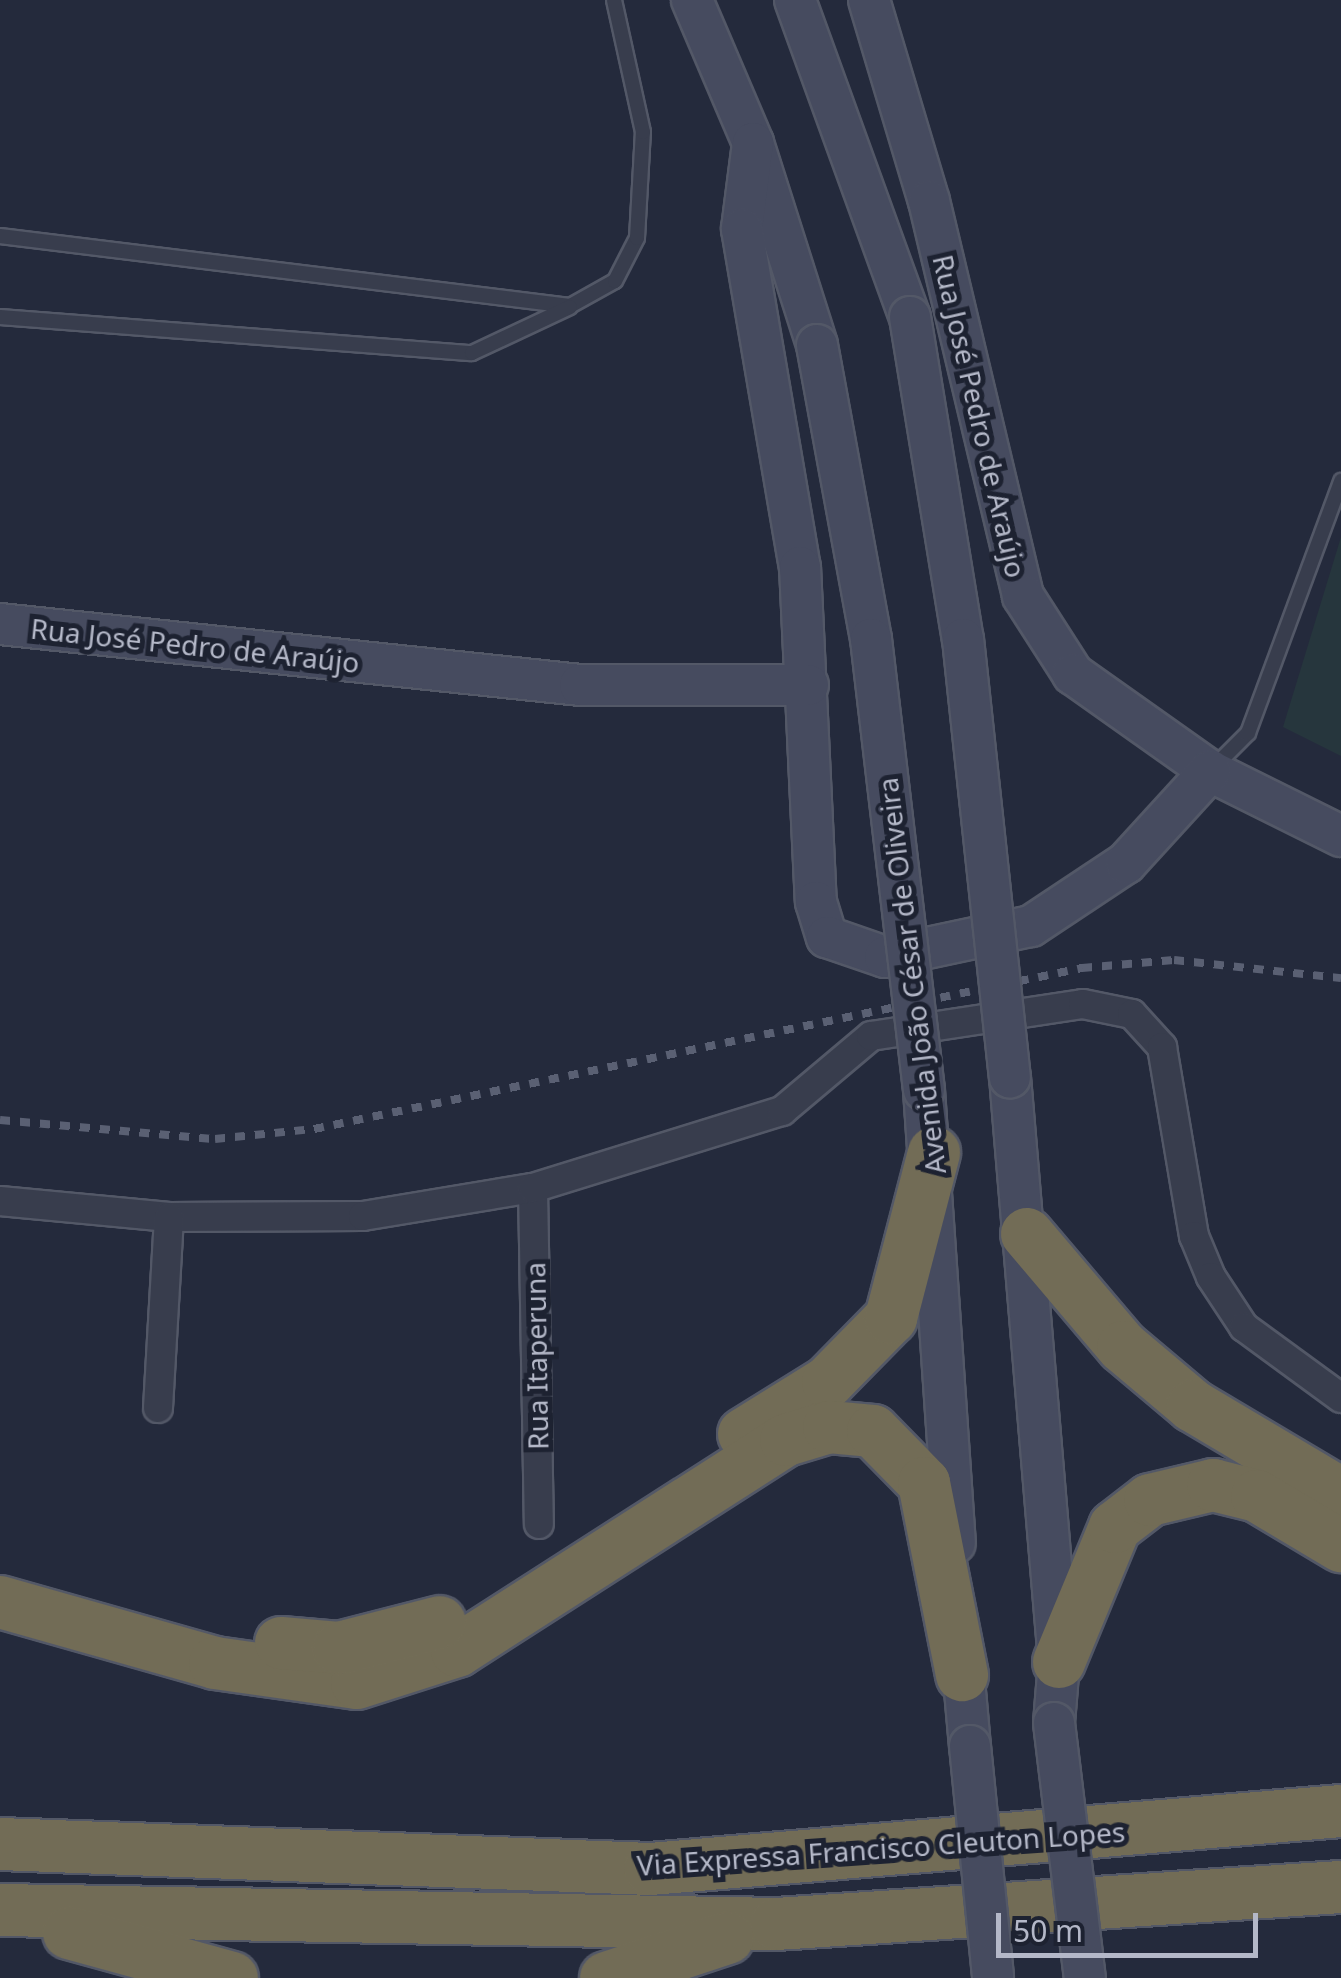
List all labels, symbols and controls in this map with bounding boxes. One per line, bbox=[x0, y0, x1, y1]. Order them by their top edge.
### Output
street label: Rua José Pedro de Araújo bbox=[926, 251, 1034, 581]
street label: Rua José Pedro de Araújo bbox=[29, 611, 361, 679]
street label: Avenida João César de Oliveira bbox=[870, 776, 952, 1176]
street label: Rua Itaperuna bbox=[518, 1262, 554, 1450]
street label: Via Expressa Francisco Cleuton Lopes bbox=[636, 1814, 1126, 1882]
scale bar bbox=[1001, 1893, 1264, 1955]
text: 50 m bbox=[1013, 1910, 1083, 1951]

